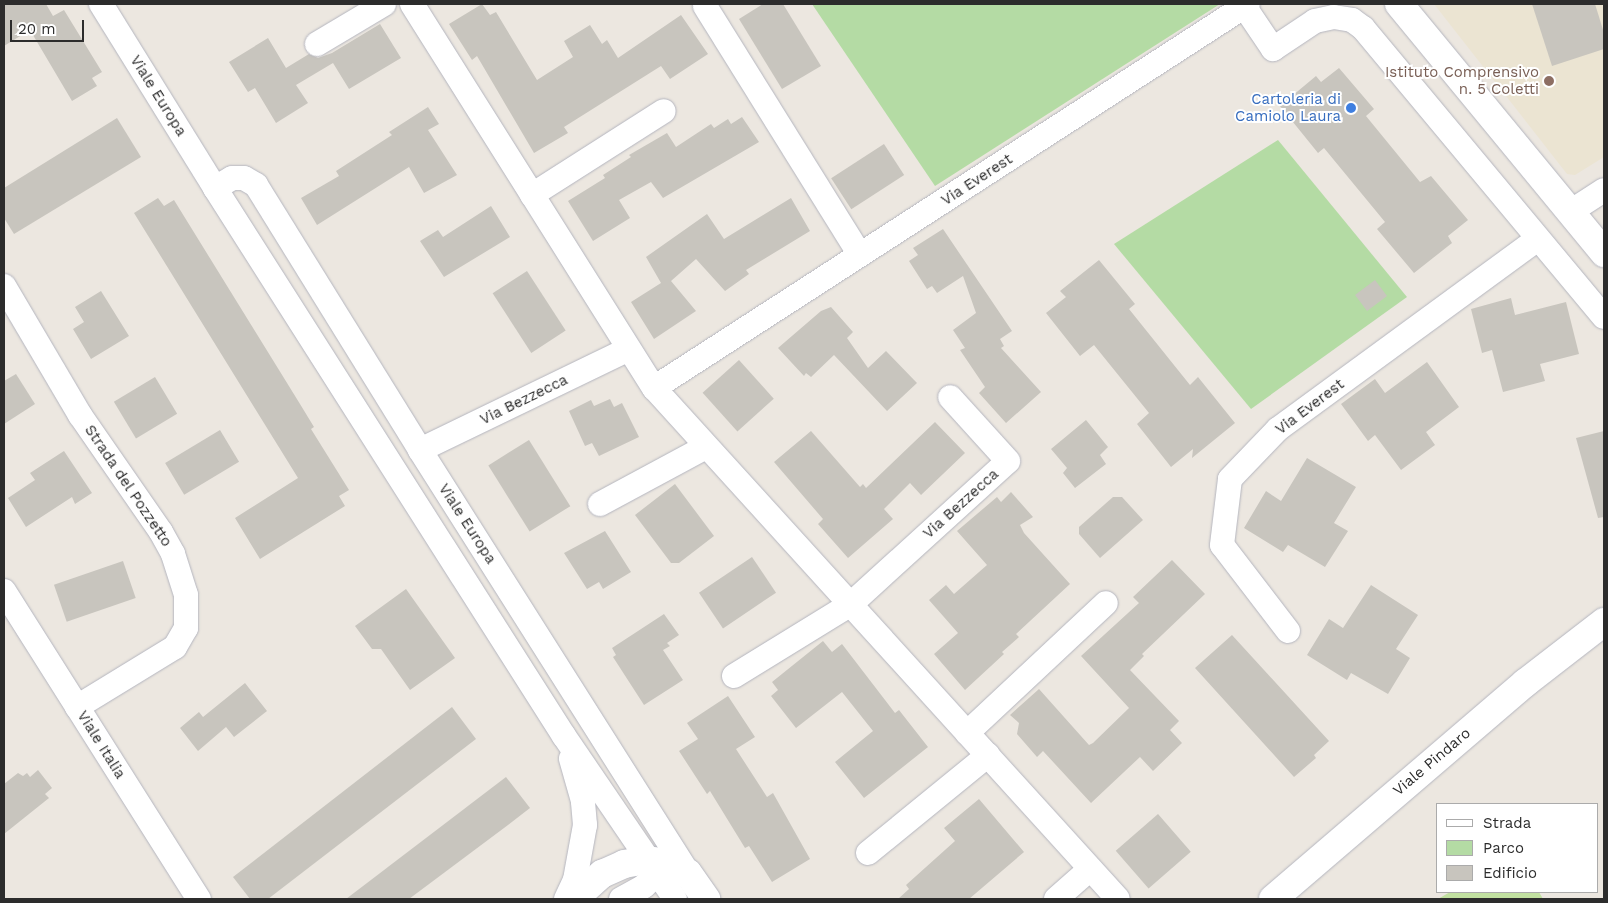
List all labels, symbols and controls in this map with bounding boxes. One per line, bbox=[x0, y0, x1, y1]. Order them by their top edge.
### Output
scale bar bbox=[12, 10, 86, 42]
text: 20 m bbox=[18, 20, 56, 38]
street label: Viale Europa bbox=[126, 52, 190, 140]
place label: Istituto Comprensivo n. 5 Coletti bbox=[1385, 63, 1539, 98]
marker: Istituto Comprensivo n. 5 Coletti bbox=[1543, 75, 1555, 87]
place label: Cartoleria di Camiolo Laura bbox=[1235, 90, 1341, 125]
marker: Cartoleria di Camiolo Laura bbox=[1345, 102, 1357, 114]
street label: Via Everest bbox=[938, 150, 1016, 210]
street label: Via Bezzecca bbox=[477, 371, 571, 429]
street label: Via Everest bbox=[1272, 375, 1348, 439]
street label: Strada del Pozzetto bbox=[80, 421, 176, 551]
street label: Via Bezzecca bbox=[919, 465, 1003, 543]
street label: Viale Europa bbox=[434, 481, 500, 567]
street label: Viale Italia bbox=[73, 708, 129, 782]
street label: Viale Pindaro bbox=[1390, 724, 1474, 800]
legend bbox=[1436, 803, 1598, 893]
text: Strada bbox=[1483, 814, 1531, 832]
text: Parco bbox=[1483, 839, 1524, 857]
text: Edificio bbox=[1483, 864, 1537, 882]

